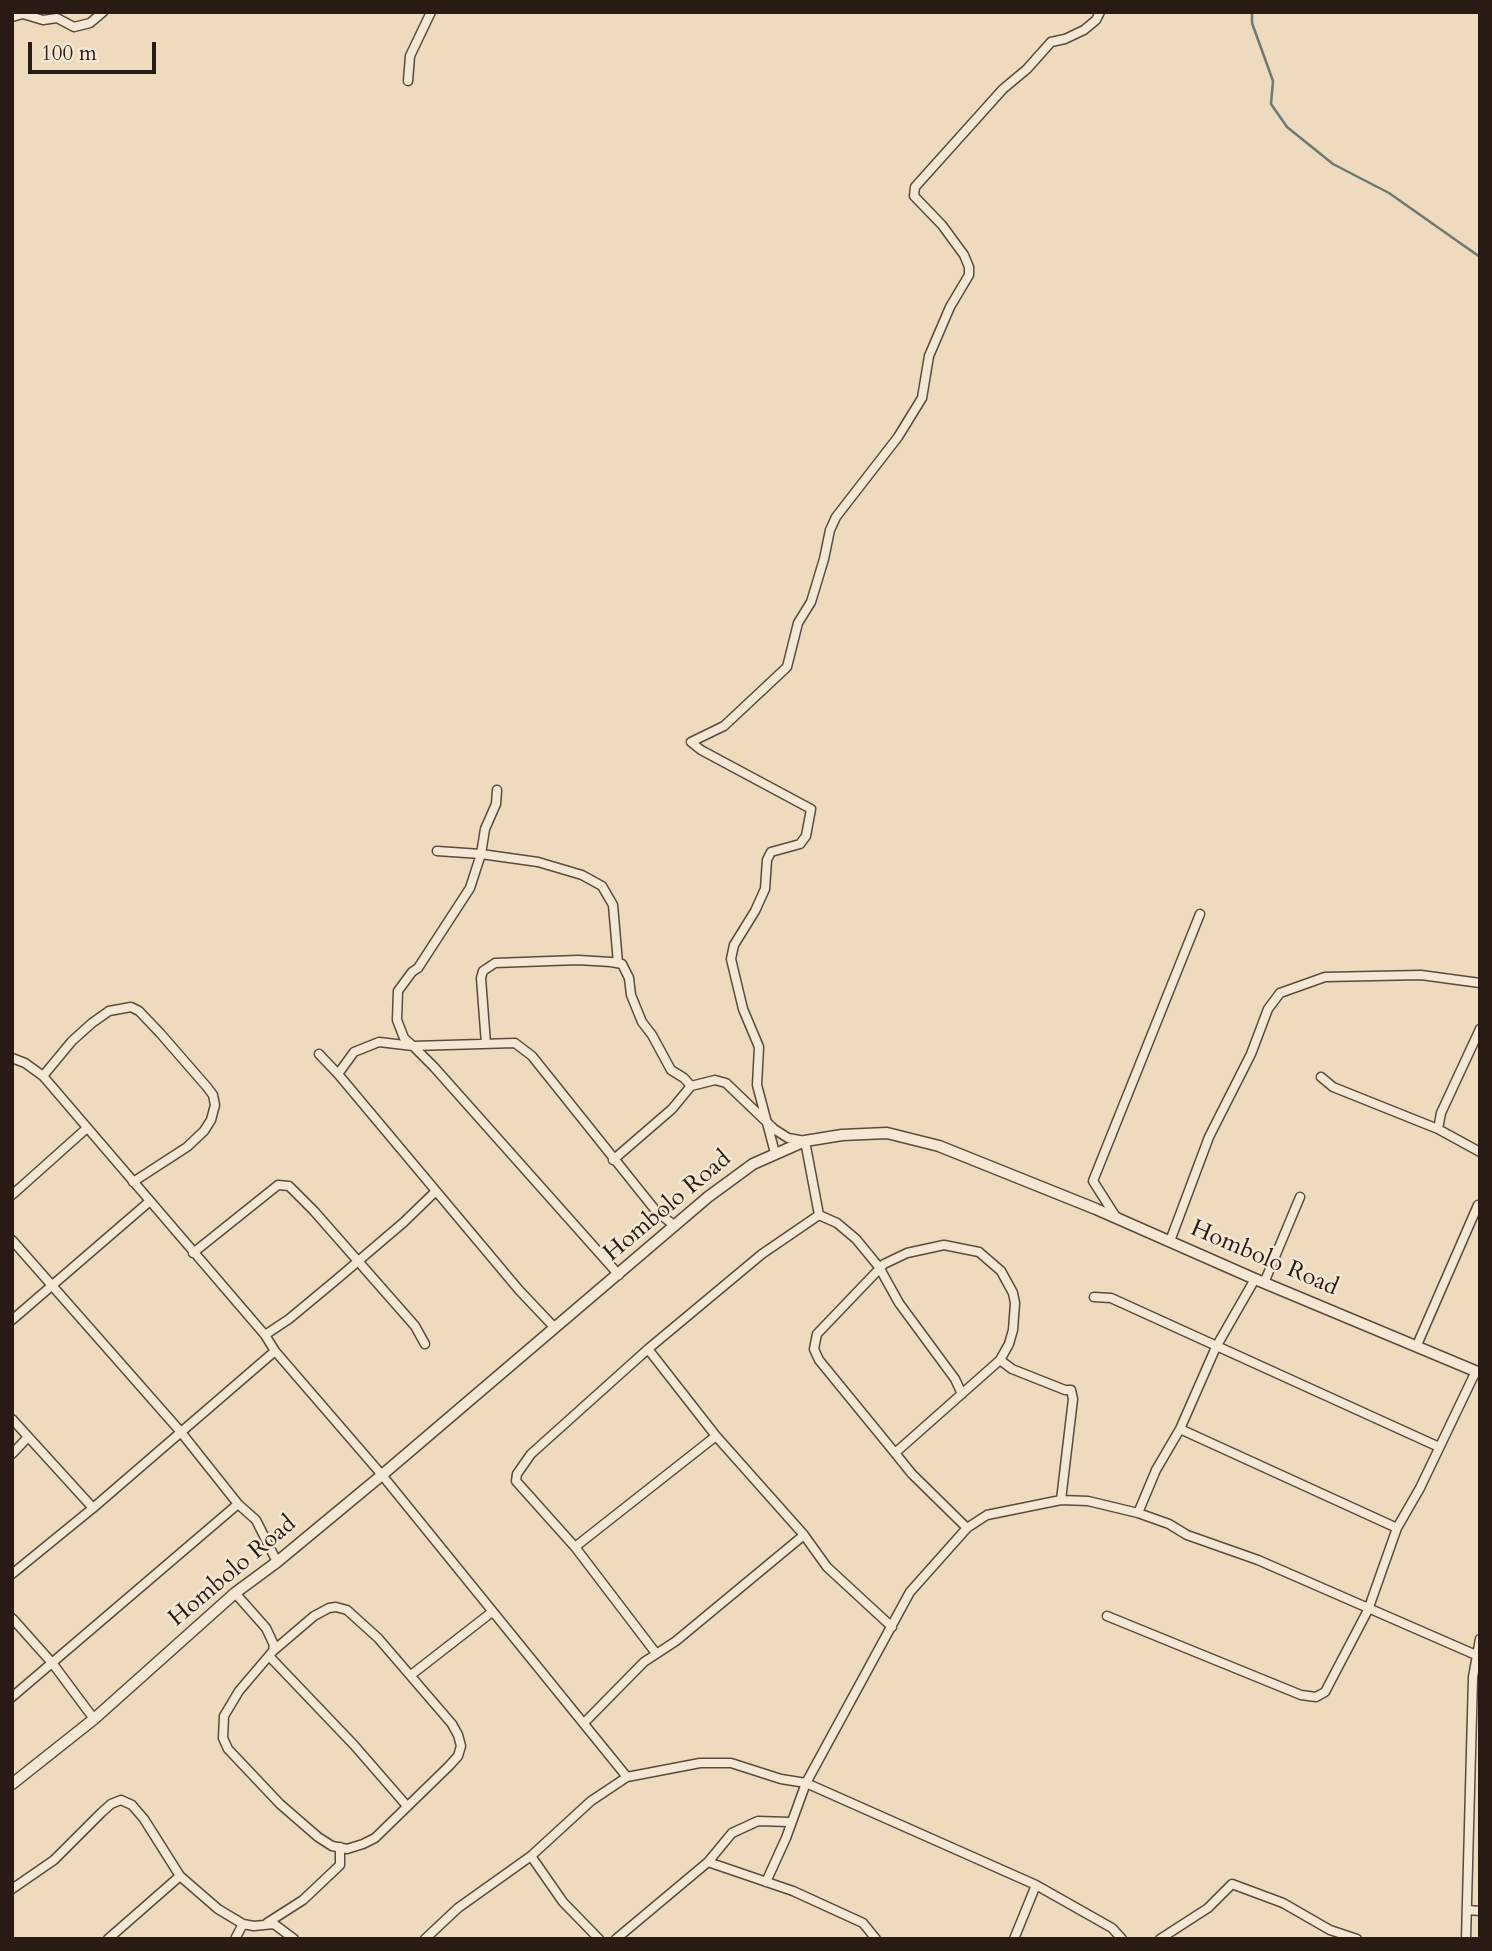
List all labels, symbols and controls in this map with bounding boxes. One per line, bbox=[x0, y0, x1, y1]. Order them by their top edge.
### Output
scale bar bbox=[32, 28, 159, 72]
text: 100 m bbox=[41, 39, 97, 68]
street label: Hombolo Road bbox=[598, 1145, 738, 1269]
street label: Hombolo Road bbox=[1186, 1215, 1342, 1303]
street label: Hombolo Road bbox=[163, 1510, 303, 1634]

